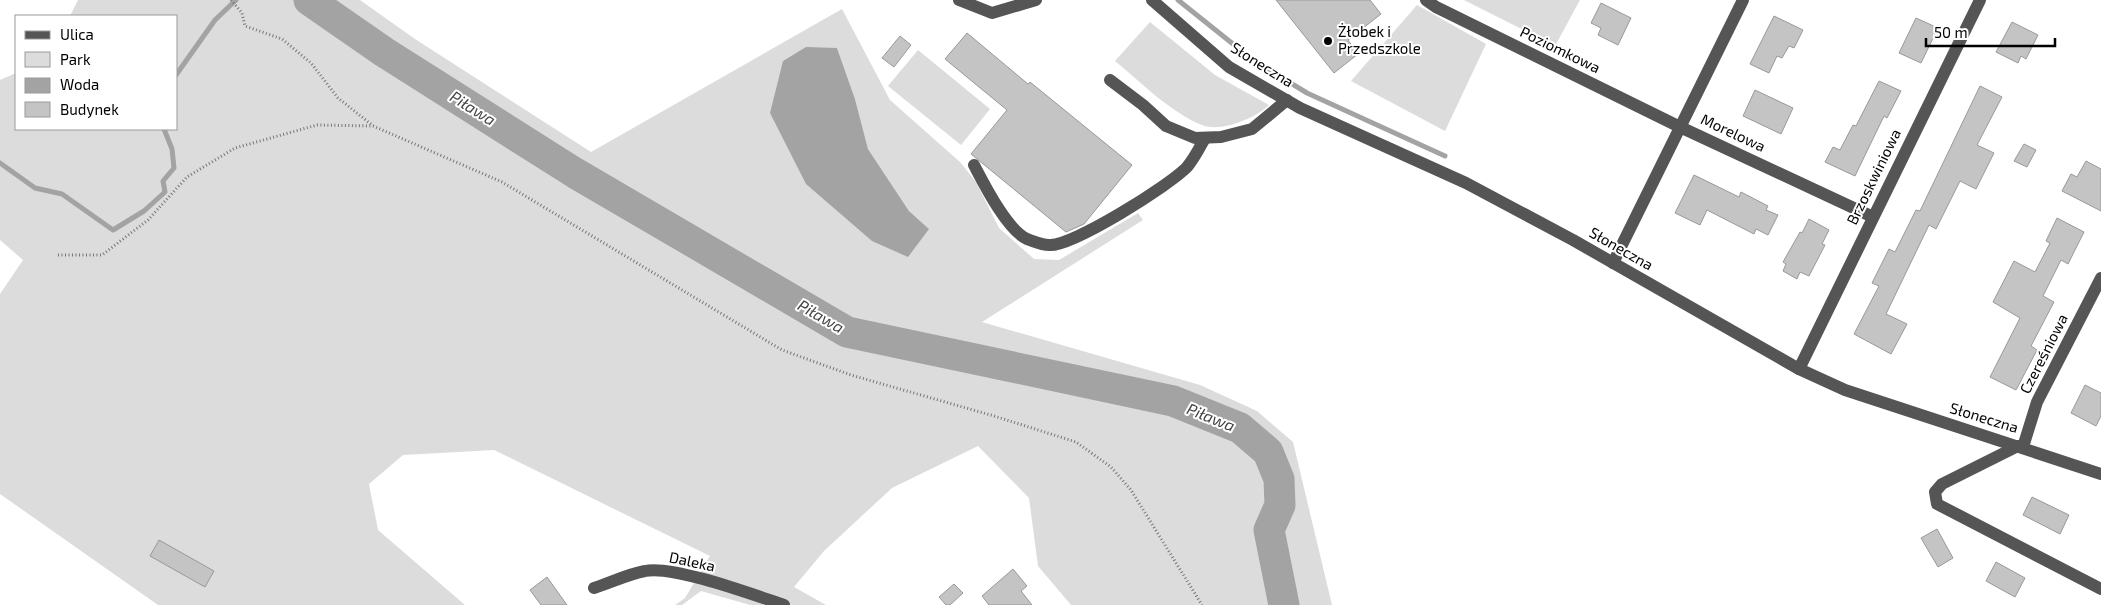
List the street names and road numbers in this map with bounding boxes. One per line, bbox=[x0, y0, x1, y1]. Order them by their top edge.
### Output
street label: Poziomkowa bbox=[1518, 22, 1603, 76]
street label: Słoneczna bbox=[1228, 38, 1297, 90]
street label: Morelowa bbox=[1698, 109, 1769, 155]
street label: Brzoskwiniowa bbox=[1842, 126, 1904, 227]
street label: Słoneczna bbox=[1586, 223, 1657, 274]
street label: Czereśniowa bbox=[2015, 311, 2071, 396]
street label: Słoneczna bbox=[1948, 398, 2021, 436]
street label: Daleka bbox=[668, 547, 717, 575]

